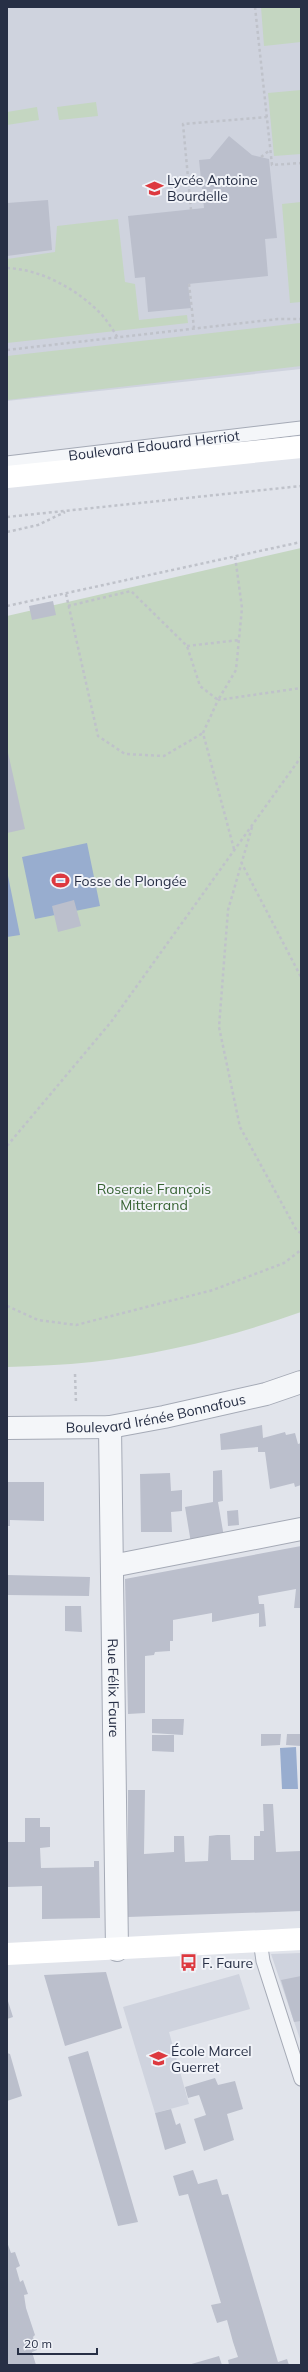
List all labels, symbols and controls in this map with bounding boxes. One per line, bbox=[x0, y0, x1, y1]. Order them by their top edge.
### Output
place label: Lycée Antoine Bourdelle bbox=[167, 171, 258, 205]
school or university icon: Lycée Antoine Bourdelle bbox=[144, 178, 164, 198]
street label: Boulevard Edouard Herriot bbox=[67, 426, 241, 465]
sports icon: Fosse de Plongée bbox=[51, 871, 71, 891]
place label: Fosse de Plongée bbox=[74, 872, 187, 890]
park label: Roseraie François Mitterrand bbox=[97, 1180, 211, 1214]
street label: Boulevard Irénée Bonnafous bbox=[66, 1390, 247, 1436]
street label: Rue Félix Faure bbox=[104, 1638, 123, 1738]
bus stop icon: F. Faure bbox=[179, 1953, 199, 1973]
place label: F. Faure bbox=[202, 1954, 253, 1972]
place label: École Marcel Guerret bbox=[171, 2042, 252, 2076]
school or university icon: École Marcel Guerret bbox=[148, 2049, 168, 2069]
scale bar bbox=[18, 2330, 97, 2356]
text: 20 m bbox=[24, 2336, 52, 2351]

